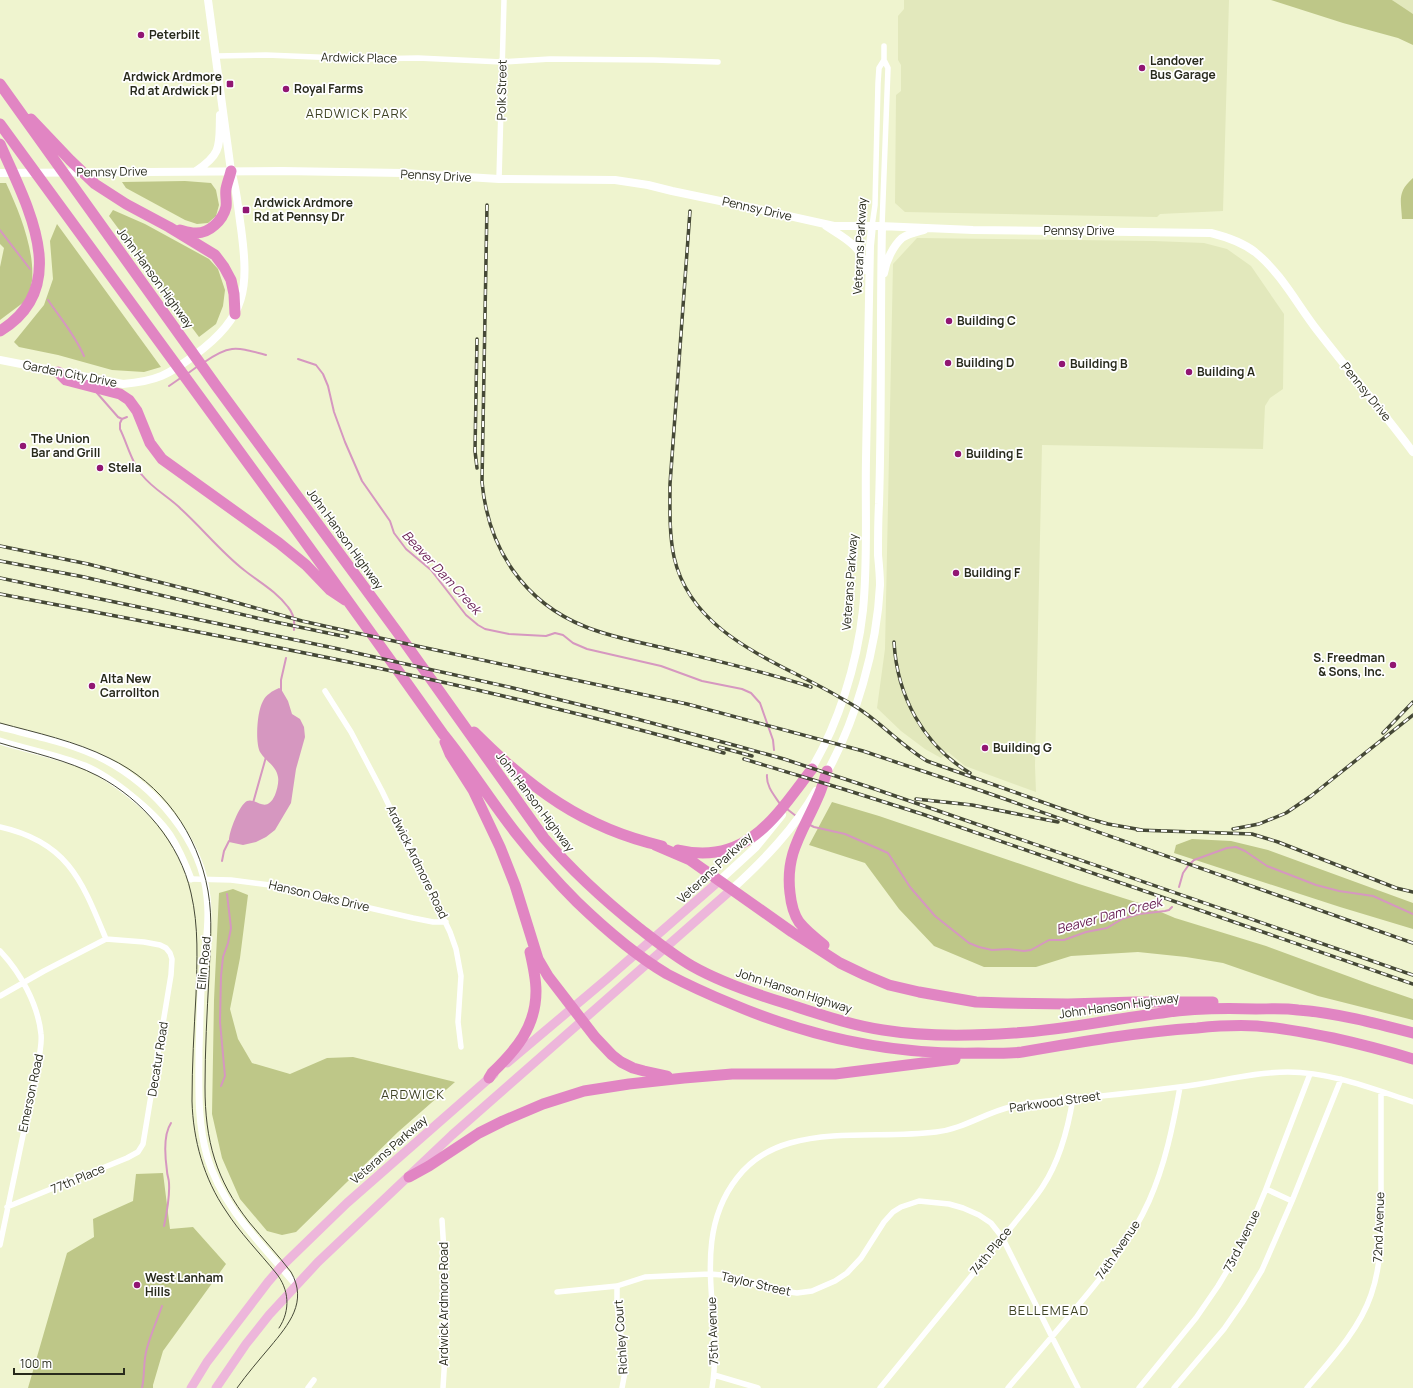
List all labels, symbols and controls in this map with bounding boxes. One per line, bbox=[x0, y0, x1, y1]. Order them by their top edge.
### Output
place label: Peterbilt bbox=[149, 26, 200, 43]
marker: Peterbilt bbox=[136, 30, 146, 40]
street label: Ardwick Place bbox=[321, 48, 397, 67]
place label: Landover Bus Garage bbox=[1150, 52, 1216, 83]
street label: Polk Street bbox=[492, 59, 511, 120]
marker: Landover Bus Garage bbox=[1137, 63, 1147, 73]
place label: Ardwick Ardmore Rd at Ardwick Pl bbox=[123, 68, 222, 99]
marker: Ardwick Ardmore Rd at Ardwick Pl bbox=[225, 79, 235, 89]
place label: Royal Farms bbox=[294, 80, 364, 97]
marker: Royal Farms bbox=[281, 84, 291, 94]
district label: ARDWICK PARK bbox=[306, 104, 408, 122]
street label: Pennsy Drive bbox=[76, 162, 148, 181]
street label: Pennsy Drive bbox=[400, 165, 472, 186]
street label: Pennsy Drive bbox=[721, 192, 794, 225]
place label: Ardwick Ardmore Rd at Pennsy Dr bbox=[254, 194, 353, 225]
street label: Veterans Parkway bbox=[848, 196, 871, 295]
marker: Ardwick Ardmore Rd at Pennsy Dr bbox=[241, 205, 251, 215]
street label: Pennsy Drive bbox=[1043, 222, 1115, 239]
street label: John Hanson Highway bbox=[113, 224, 198, 332]
place label: Building C bbox=[957, 312, 1016, 329]
marker: Building C bbox=[944, 316, 954, 326]
place label: Building D bbox=[956, 354, 1014, 371]
place label: Building B bbox=[1070, 355, 1128, 372]
street label: Garden City Drive bbox=[22, 356, 119, 391]
marker: Building D bbox=[943, 358, 953, 368]
marker: Building B bbox=[1057, 359, 1067, 369]
street label: Pennsy Drive bbox=[1337, 359, 1395, 425]
place label: Building A bbox=[1197, 363, 1255, 380]
marker: Building A bbox=[1184, 367, 1194, 377]
place label: The Union Bar and Grill bbox=[31, 430, 100, 461]
marker: The Union Bar and Grill bbox=[18, 441, 28, 451]
place label: Building E bbox=[966, 445, 1023, 462]
marker: Building E bbox=[953, 449, 963, 459]
place label: Stella bbox=[108, 459, 142, 476]
marker: Stella bbox=[95, 463, 105, 473]
street label: John Hanson Highway bbox=[303, 485, 388, 593]
water label: Beaver Dam Creek bbox=[398, 526, 487, 620]
street label: Veterans Parkway bbox=[838, 532, 861, 631]
place label: Building F bbox=[964, 564, 1021, 581]
marker: Building F bbox=[951, 568, 961, 578]
place label: S. Freedman & Sons, Inc. bbox=[1313, 649, 1385, 680]
marker: S. Freedman & Sons, Inc. bbox=[1388, 660, 1398, 670]
place label: Alta New Carrollton bbox=[100, 670, 159, 701]
marker: Alta New Carrollton bbox=[87, 681, 97, 691]
place label: Building G bbox=[993, 739, 1052, 756]
marker: Building G bbox=[980, 743, 990, 753]
street label: John Hanson Highway bbox=[492, 748, 579, 856]
street label: Ardwick Ardmore Road bbox=[383, 802, 452, 921]
street label: Veterans Parkway bbox=[673, 828, 756, 907]
street label: Hanson Oaks Drive bbox=[267, 876, 371, 915]
water label: Beaver Dam Creek bbox=[1054, 892, 1166, 938]
street label: Ellin Road bbox=[192, 936, 215, 990]
street label: John Hanson Highway bbox=[734, 964, 855, 1018]
street label: John Hanson Highway bbox=[1058, 989, 1181, 1022]
street label: Decatur Road bbox=[143, 1020, 172, 1098]
street label: Emerson Road bbox=[14, 1052, 47, 1134]
district label: ARDWICK bbox=[381, 1085, 445, 1103]
street label: Parkwood Street bbox=[1008, 1087, 1102, 1116]
street label: Veterans Parkway bbox=[346, 1111, 431, 1188]
street label: 77th Place bbox=[48, 1160, 107, 1197]
street label: 72nd Avenue bbox=[1369, 1191, 1388, 1263]
street label: 73rd Avenue bbox=[1219, 1207, 1264, 1275]
street label: 74th Avenue bbox=[1092, 1217, 1144, 1283]
street label: 74th Place bbox=[966, 1223, 1015, 1278]
street label: Ardwick Ardmore Road bbox=[435, 1242, 452, 1366]
street label: Taylor Street bbox=[720, 1267, 793, 1300]
place label: West Lanham Hills bbox=[145, 1269, 224, 1300]
marker: West Lanham Hills bbox=[132, 1280, 142, 1290]
street label: 75th Avenue bbox=[703, 1297, 722, 1365]
street label: Richley Court bbox=[609, 1299, 632, 1375]
district label: BELLEMEAD bbox=[1009, 1301, 1089, 1319]
scale bar bbox=[14, 1350, 124, 1376]
text: 100 m bbox=[20, 1355, 52, 1372]

